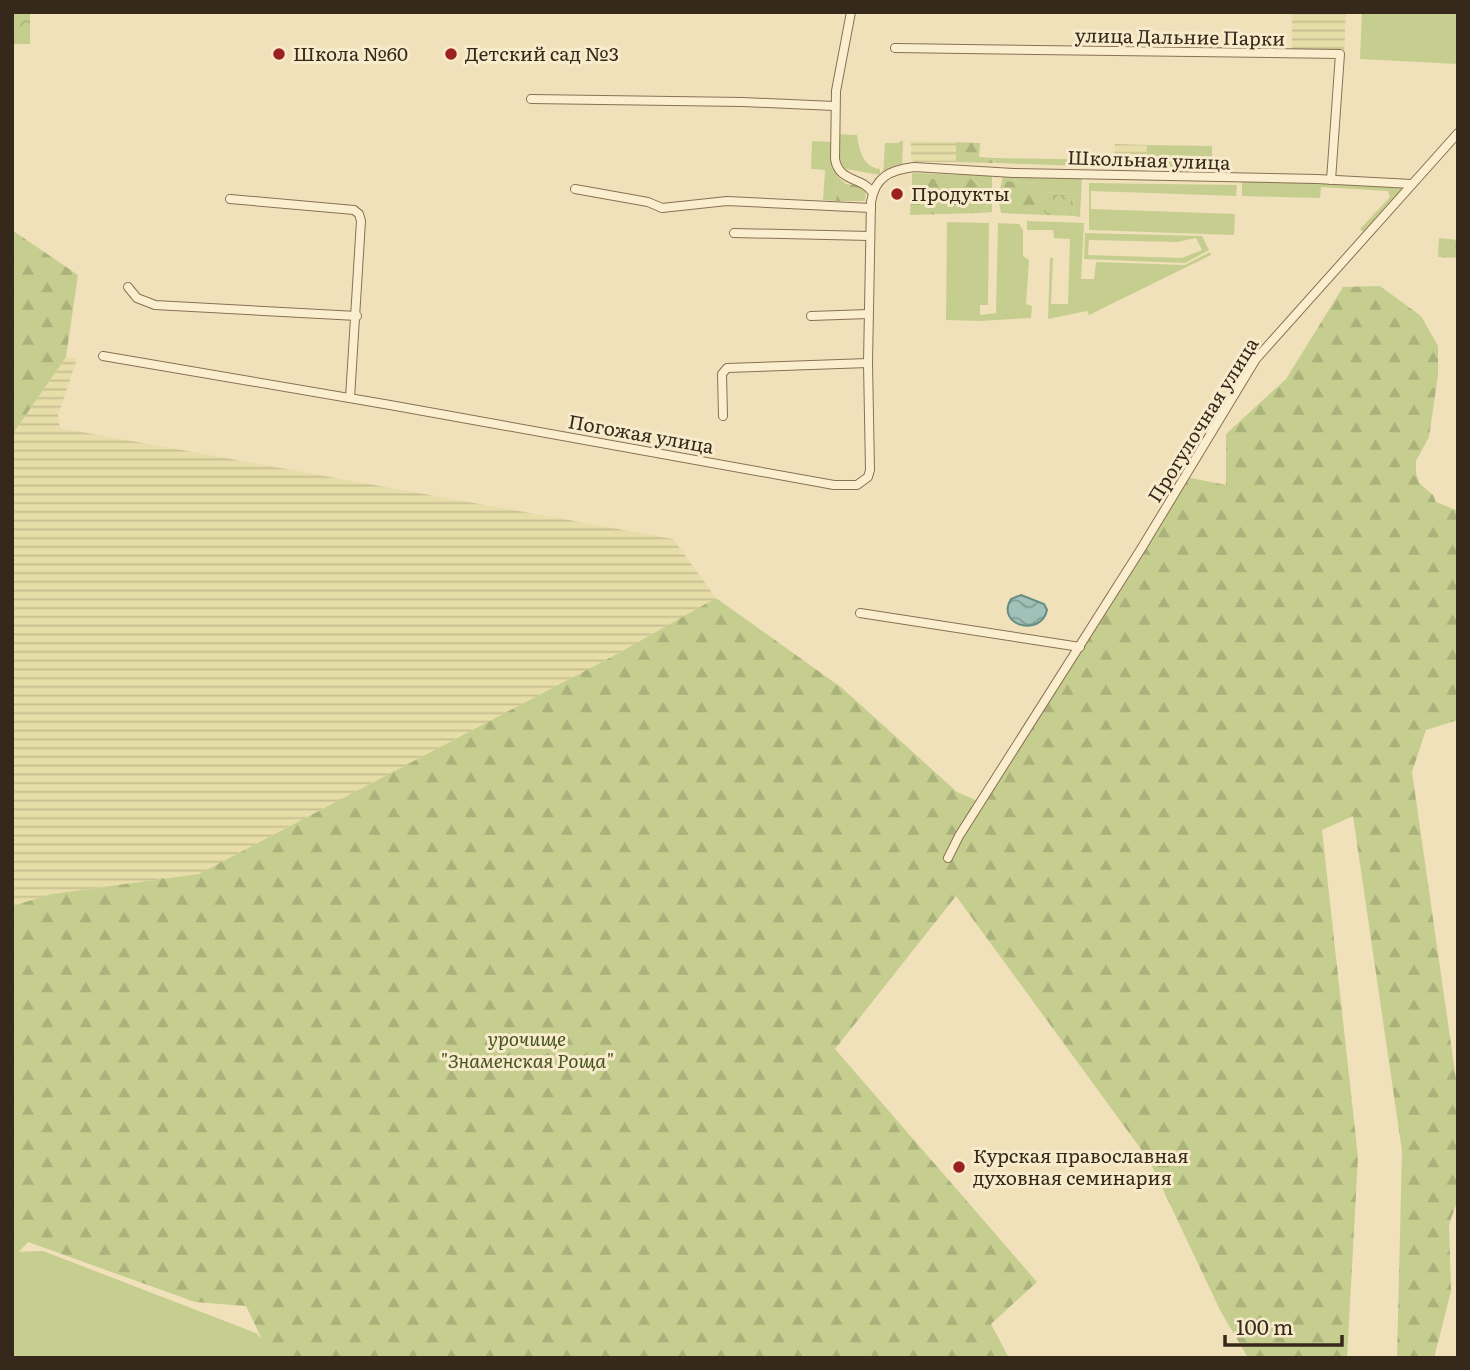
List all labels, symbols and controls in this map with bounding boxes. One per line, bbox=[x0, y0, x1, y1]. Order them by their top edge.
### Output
street label: улица Дальние Парки bbox=[1075, 20, 1285, 52]
place label: Школа №60 bbox=[293, 39, 408, 67]
place label: Детский сад №3 bbox=[465, 39, 619, 67]
marker: Школа №60 bbox=[271, 46, 287, 62]
marker: Детский сад №3 bbox=[443, 46, 459, 62]
street label: Школьная улица bbox=[1067, 142, 1232, 176]
place label: Продукты bbox=[911, 179, 1010, 207]
marker: Продукты bbox=[889, 186, 905, 202]
street label: Прогулочная улица bbox=[1140, 331, 1265, 507]
street label: Погожая улица bbox=[566, 406, 717, 460]
park label: урочище "Знаменская Роща" bbox=[440, 1024, 614, 1074]
place label: Курская православная духовная семинария bbox=[973, 1141, 1189, 1191]
marker: Курская православная духовная семинария bbox=[951, 1159, 967, 1175]
scale bar bbox=[1225, 1304, 1342, 1348]
text: 100 m bbox=[1236, 1310, 1293, 1341]

